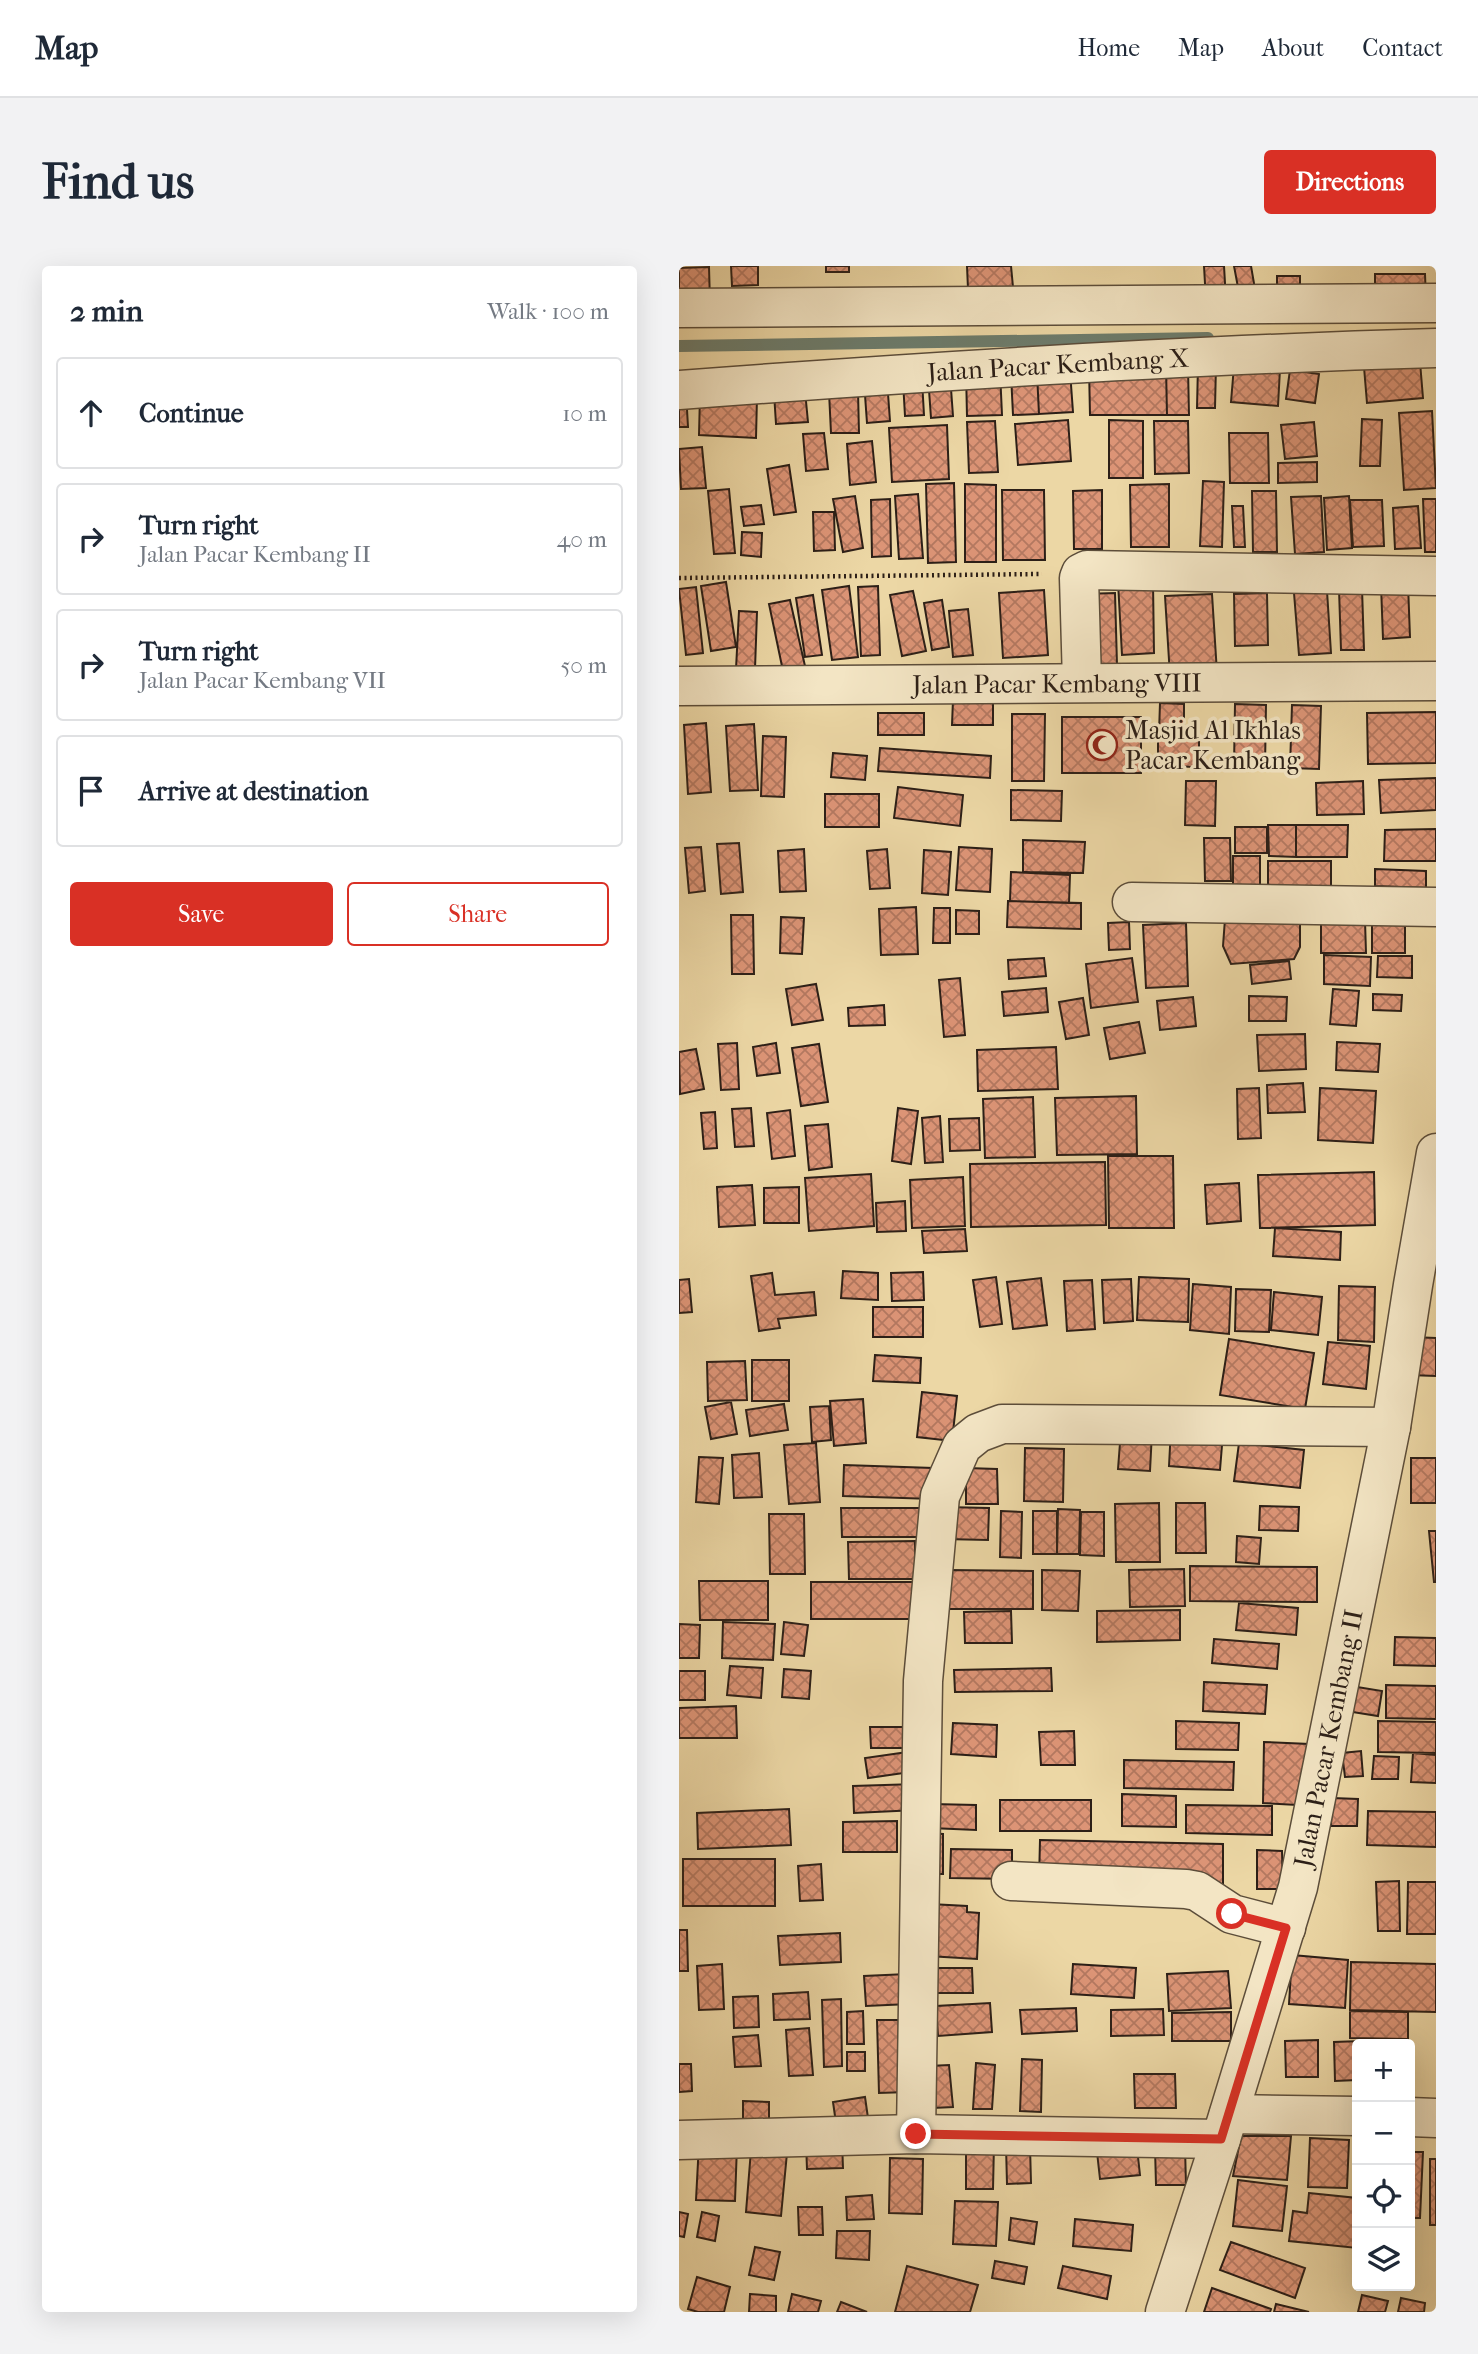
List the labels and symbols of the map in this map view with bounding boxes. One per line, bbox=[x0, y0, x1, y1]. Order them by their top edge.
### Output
street label: Jalan Pacar Kembang X bbox=[924, 343, 1190, 389]
street label: Jalan Pacar Kembang VIII bbox=[910, 668, 1202, 700]
place label: Masjid Al Ikhlas Pacar Kembang bbox=[1125, 715, 1301, 776]
mosque icon: Masjid Al Ikhlas Pacar Kembang bbox=[1085, 728, 1119, 762]
street label: Jalan Pacar Kembang II bbox=[1287, 1607, 1370, 1872]
route start bbox=[1216, 1898, 1247, 1929]
route end bbox=[900, 2118, 931, 2149]

